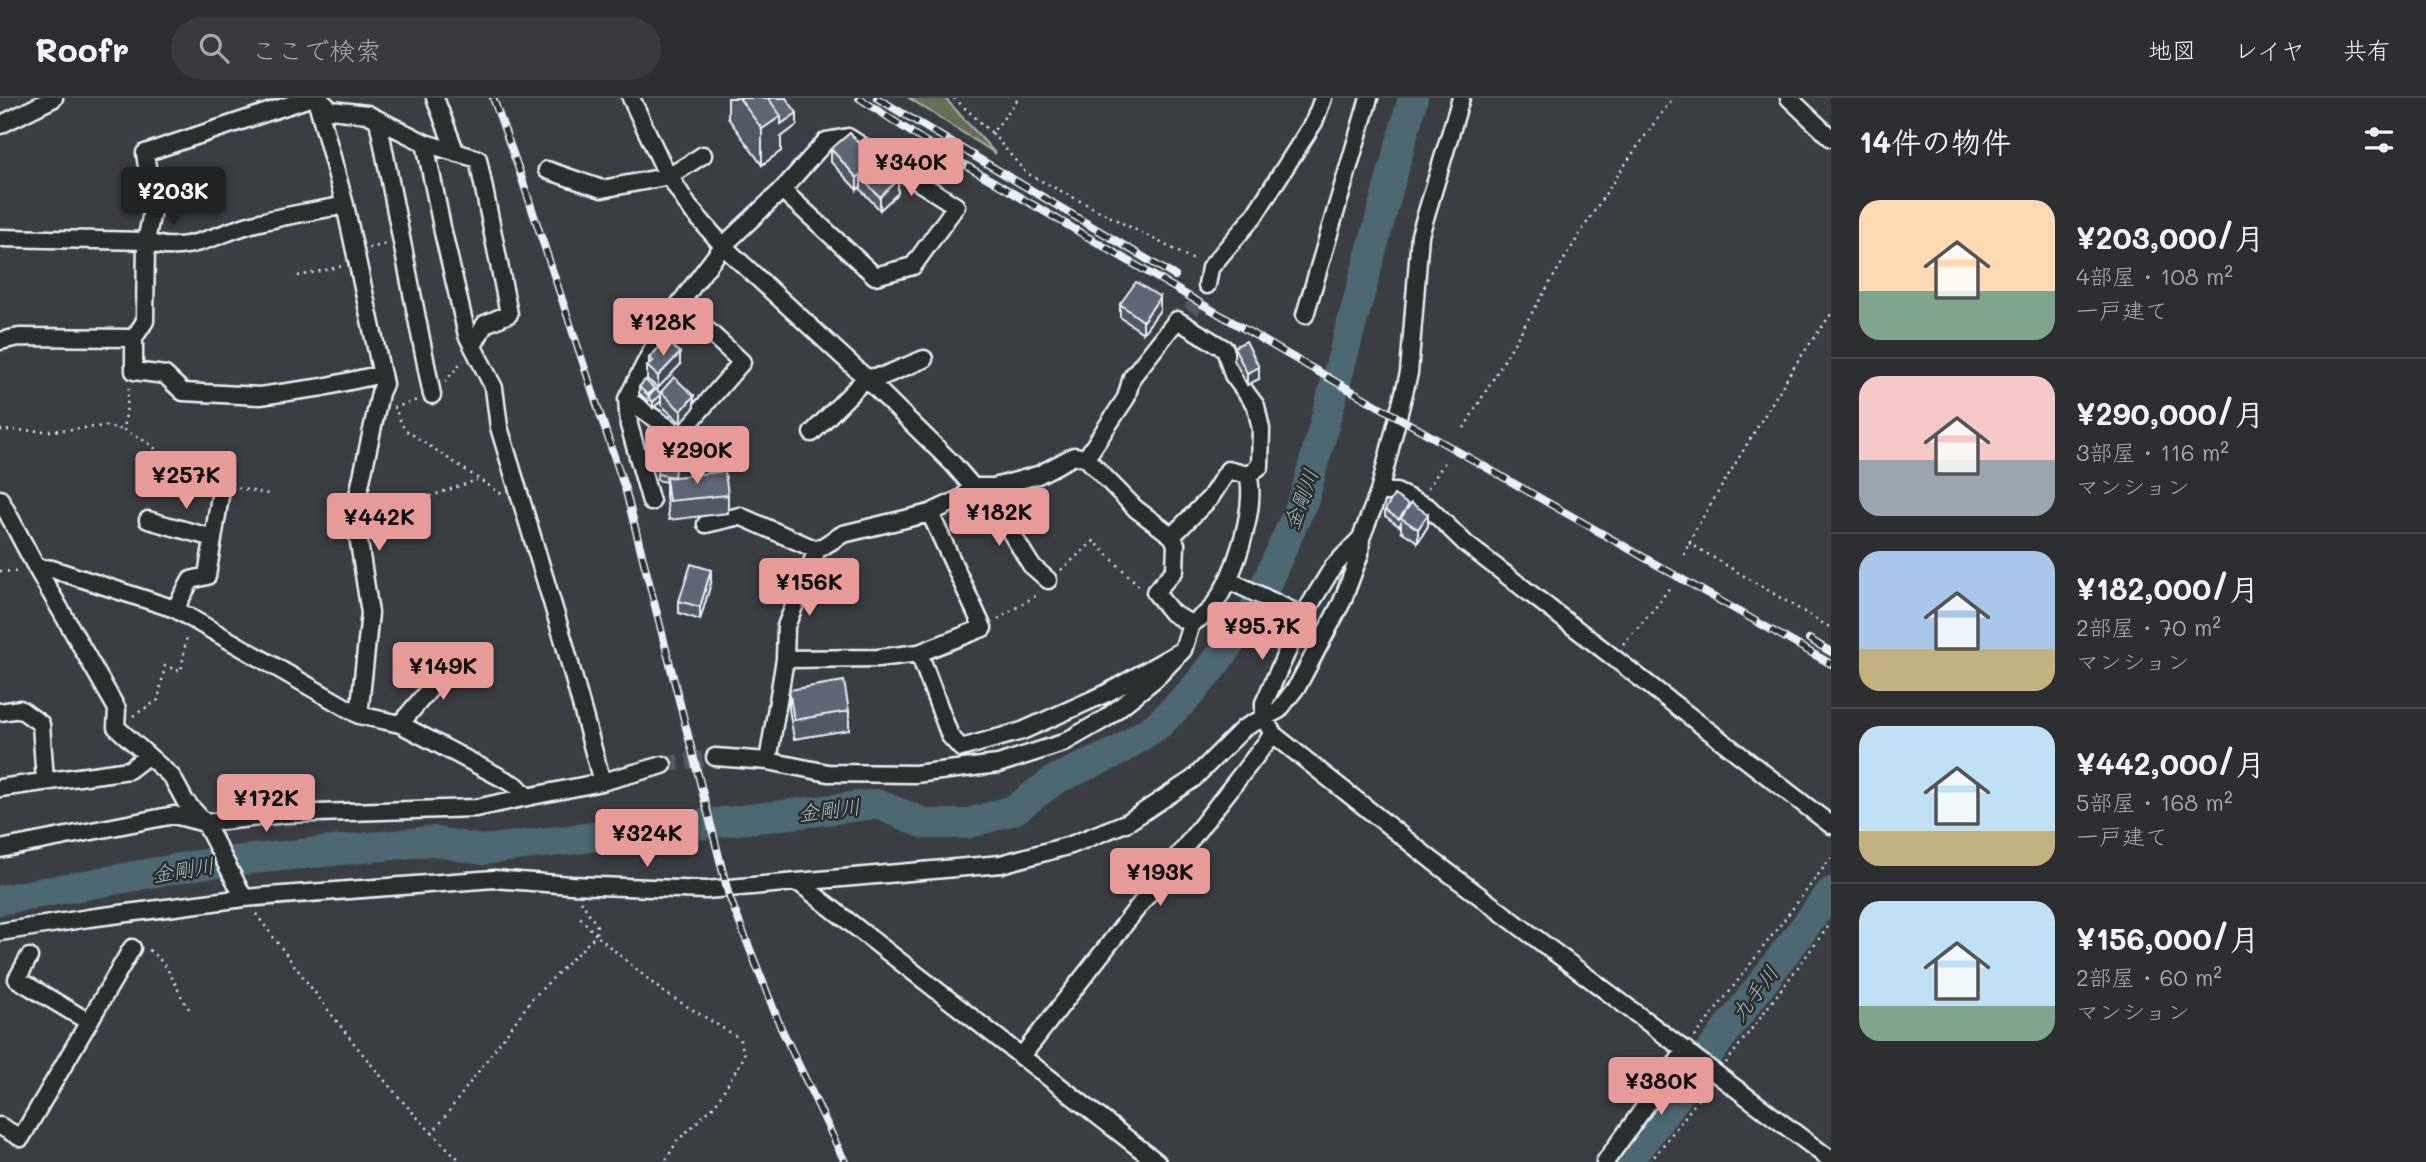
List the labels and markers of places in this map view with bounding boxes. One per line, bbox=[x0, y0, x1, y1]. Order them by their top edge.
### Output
pin: ¥340K bbox=[862, 139, 960, 198]
pin: ¥203K bbox=[124, 167, 222, 227]
pin: ¥128K bbox=[614, 299, 712, 358]
pin: ¥290K bbox=[648, 426, 746, 486]
pin: ¥257K bbox=[137, 452, 235, 511]
pin: ¥182K bbox=[950, 489, 1048, 548]
pin: ¥442K bbox=[330, 494, 428, 553]
pin: ¥156K bbox=[760, 559, 858, 618]
pin: ¥95.7K bbox=[1205, 602, 1319, 662]
pin: ¥149K bbox=[394, 642, 492, 702]
pin: ¥172K bbox=[217, 774, 315, 834]
pin: ¥324K bbox=[598, 810, 696, 869]
pin: ¥193K bbox=[1111, 848, 1209, 908]
pin: ¥380K bbox=[1612, 1058, 1710, 1117]

